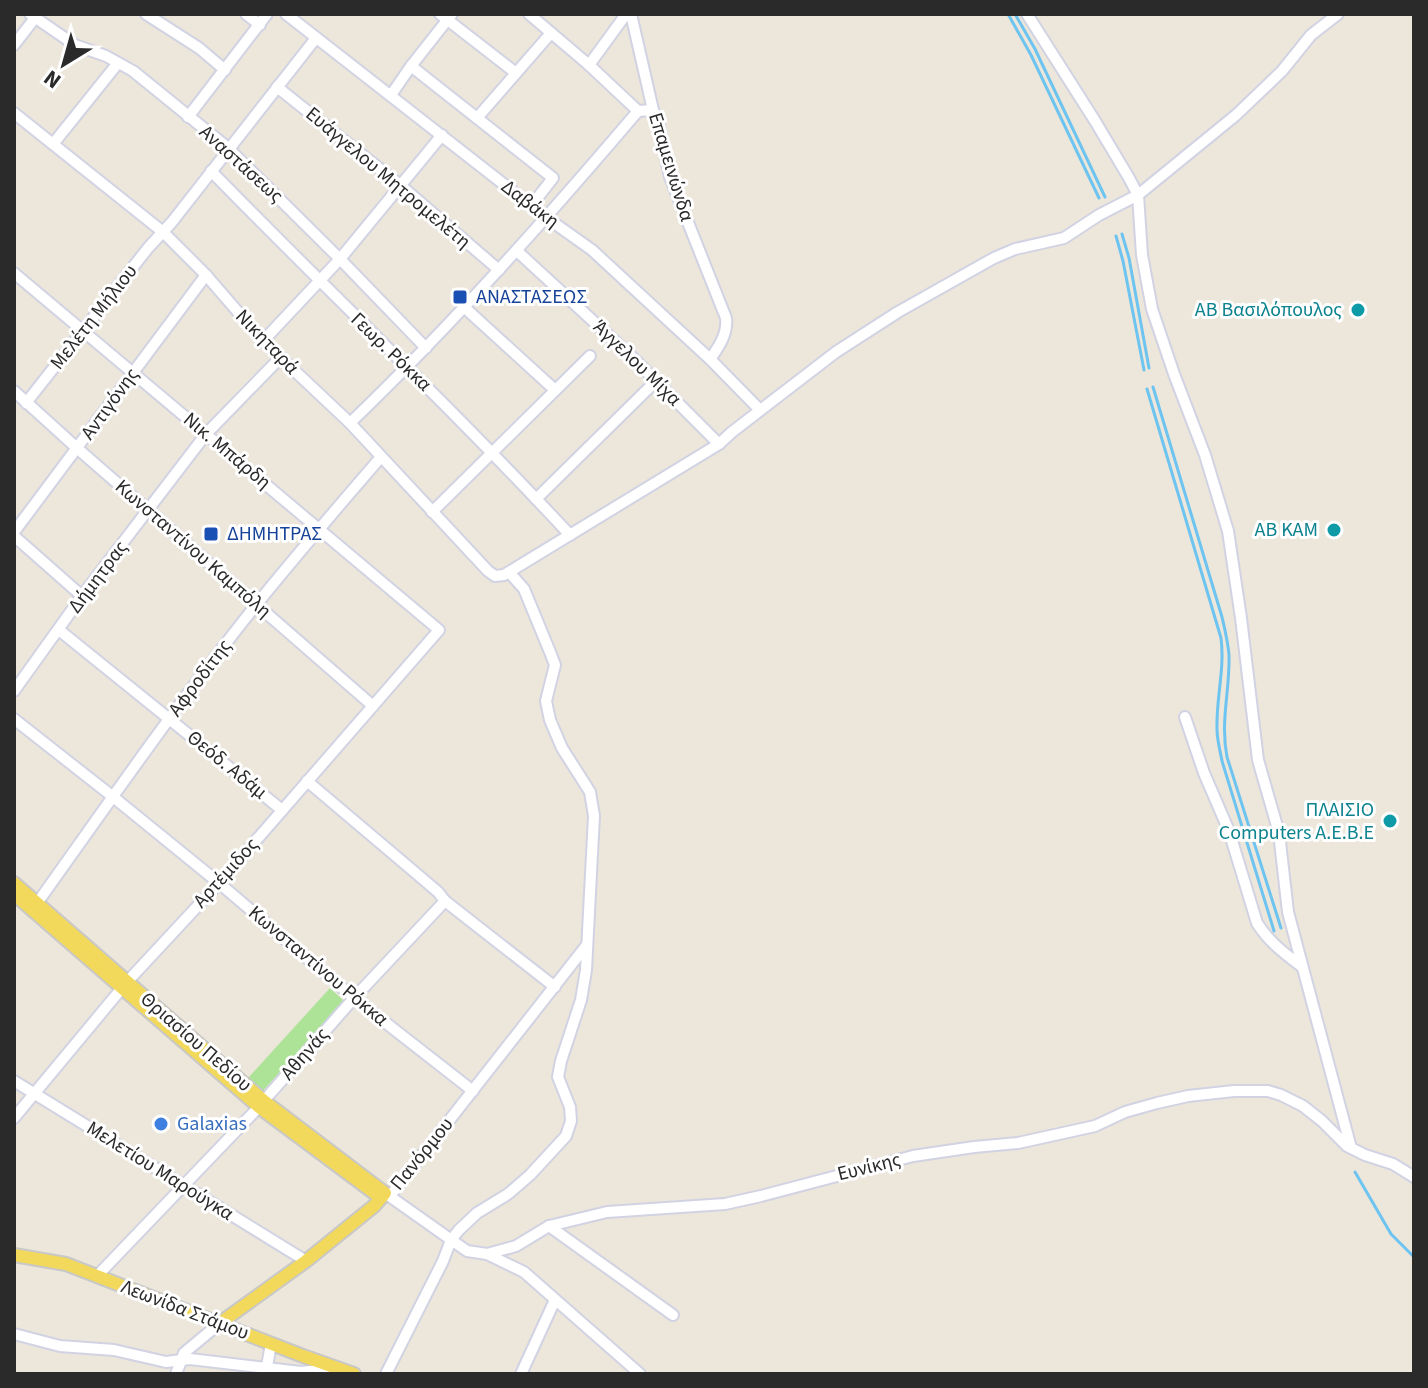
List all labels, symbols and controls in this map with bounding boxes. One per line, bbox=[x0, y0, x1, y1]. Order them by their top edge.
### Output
north arrow bbox=[24, 24, 104, 104]
text: N bbox=[37, 62, 68, 96]
street label: Ευάγγελου Μητρομελέτη bbox=[299, 100, 477, 256]
street label: Επαμεινώνδα bbox=[641, 109, 701, 225]
street label: Αναστάσεως bbox=[193, 119, 289, 210]
street label: Δαβάκη bbox=[495, 173, 565, 235]
street label: Μελέτη Μήλιου bbox=[44, 258, 144, 376]
place label: ΑΝΑΣΤΑΣΕΩΣ bbox=[476, 283, 587, 311]
marker: ΑΝΑΣΤΑΣΕΩΣ bbox=[451, 288, 469, 306]
place label: ΑΒ Βασιλόπουλος bbox=[1195, 296, 1342, 324]
marker: ΑΒ Βασιλόπουλος bbox=[1349, 301, 1367, 319]
street label: Νικηταρά bbox=[229, 303, 305, 381]
street label: Γεωρ. Ρόκκα bbox=[344, 306, 438, 398]
street label: Άγγελου Μίχα bbox=[586, 314, 688, 412]
street label: Αντιγόνης bbox=[74, 362, 146, 446]
street label: Νικ. Μπάρδη bbox=[177, 406, 277, 496]
street label: Κωνσταντίνου Καμπόλη bbox=[109, 473, 277, 625]
place label: ΑΒ ΚΑΜ bbox=[1255, 516, 1318, 544]
place label: ΔΗΜΗΤΡΑΣ bbox=[227, 520, 322, 548]
marker: ΑΒ ΚΑΜ bbox=[1325, 521, 1343, 539]
marker: ΔΗΜΗΤΡΑΣ bbox=[202, 525, 220, 543]
street label: Δήμητρας bbox=[61, 535, 135, 619]
street label: Αφροδίτης bbox=[162, 633, 239, 722]
street label: Θεόδ. Αδάμ bbox=[181, 724, 273, 806]
place label: ΠΛΑΙΣΙΟ Computers Α.Ε.Β.Ε bbox=[1219, 796, 1374, 847]
marker: ΠΛΑΙΣΙΟ Computers Α.Ε.Β.Ε bbox=[1381, 812, 1399, 830]
street label: Αρτέμιδος bbox=[187, 831, 265, 914]
street label: Κωνσταντίνου Ρόκκα bbox=[242, 899, 394, 1033]
street label: Θριασίου Πεδίου bbox=[134, 986, 258, 1098]
street label: Αθηνάς bbox=[274, 1021, 336, 1086]
place label: Galaxias bbox=[177, 1110, 247, 1138]
street label: Πανόρμου bbox=[384, 1111, 460, 1197]
street label: Μελετίου Μαρούγκα bbox=[81, 1114, 239, 1228]
marker: Galaxias bbox=[152, 1115, 170, 1133]
street label: Ευνίκης bbox=[834, 1146, 904, 1188]
street label: Λεωνίδα Στάμου bbox=[117, 1273, 253, 1347]

